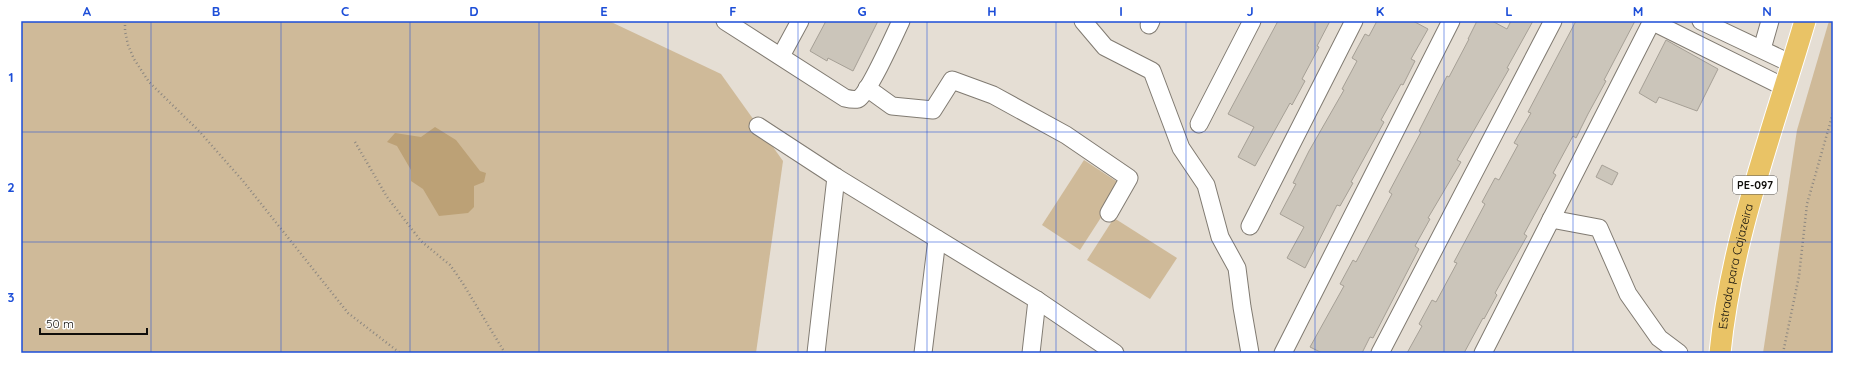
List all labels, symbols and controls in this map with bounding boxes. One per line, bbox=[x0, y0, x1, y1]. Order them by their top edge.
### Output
text: A bbox=[83, 3, 92, 19]
text: B bbox=[212, 3, 220, 19]
text: C bbox=[341, 3, 349, 19]
text: D bbox=[469, 3, 479, 19]
text: E bbox=[600, 3, 608, 19]
text: F bbox=[729, 3, 737, 19]
text: G bbox=[857, 3, 867, 19]
text: H bbox=[987, 3, 997, 19]
text: I bbox=[1119, 3, 1123, 19]
text: J bbox=[1246, 3, 1254, 19]
text: K bbox=[1376, 3, 1385, 19]
text: L bbox=[1505, 3, 1513, 19]
text: M bbox=[1633, 3, 1643, 19]
text: N bbox=[1762, 3, 1772, 19]
text: 1 bbox=[8, 69, 14, 85]
road number: PE-097 bbox=[1733, 176, 1777, 194]
text: 2 bbox=[7, 179, 15, 195]
street label: Estrada para Cajazeira bbox=[1715, 202, 1756, 330]
text: 3 bbox=[8, 289, 15, 305]
scale bar bbox=[40, 310, 147, 336]
text: 50 m bbox=[46, 316, 74, 331]

